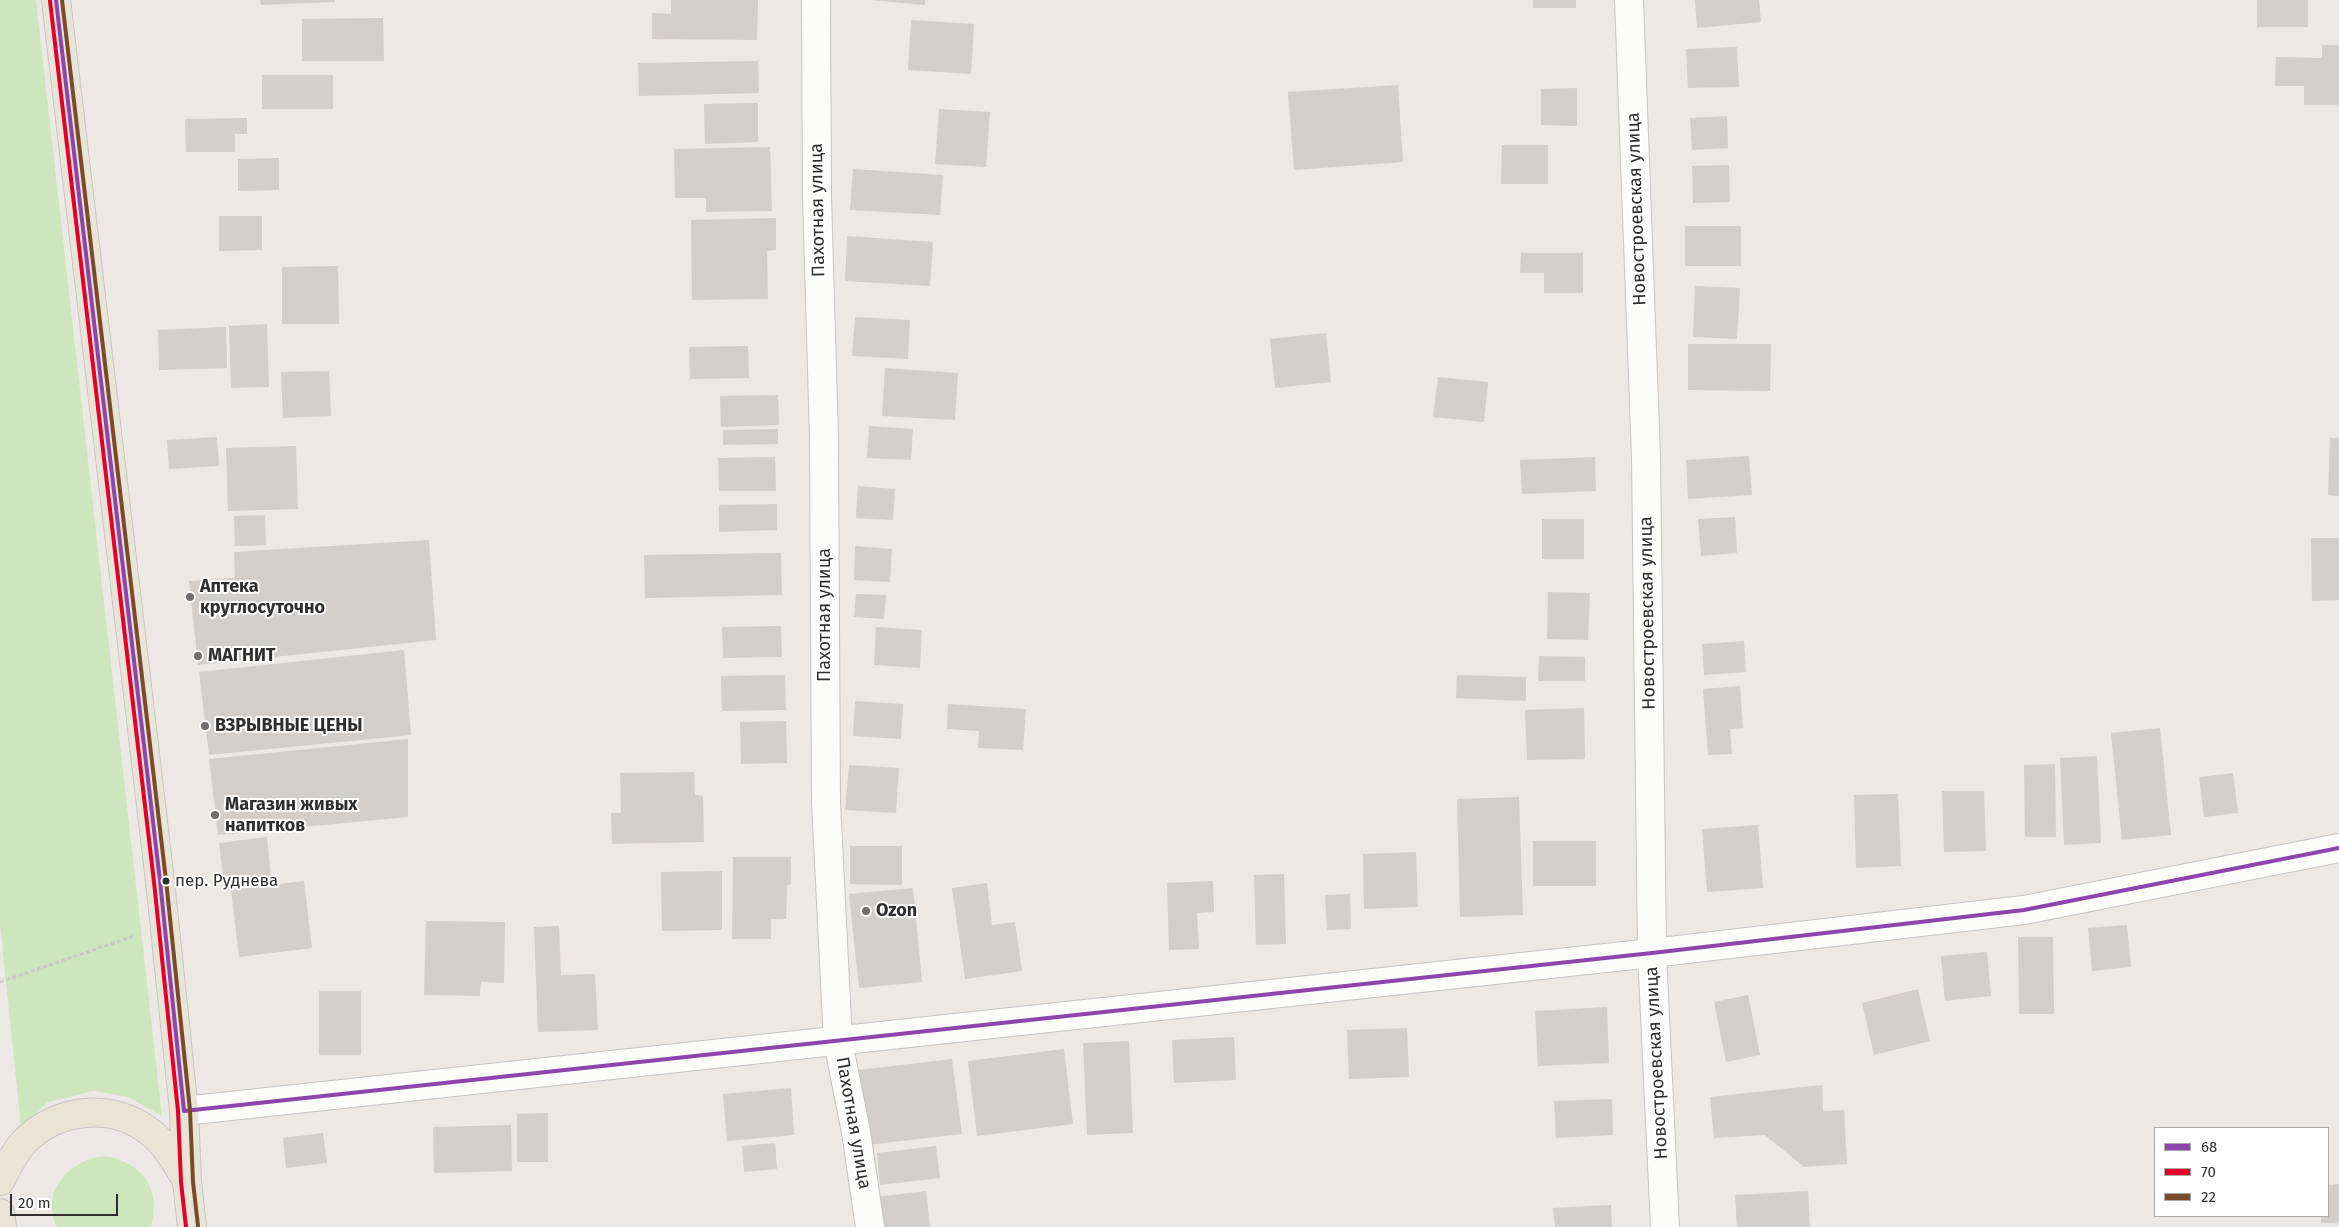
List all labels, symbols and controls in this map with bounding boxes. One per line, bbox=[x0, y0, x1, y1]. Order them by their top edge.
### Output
street label: Новостроевская улица bbox=[1623, 112, 1651, 306]
street label: Пахотная улица bbox=[806, 143, 830, 277]
street label: Новостроевская улица bbox=[1636, 516, 1660, 710]
street label: Пахотная улица bbox=[814, 548, 836, 682]
place label: Аптека круглосуточно bbox=[200, 576, 325, 618]
marker: Аптека круглосуточно bbox=[184, 591, 196, 603]
place label: МАГНИТ bbox=[208, 645, 276, 667]
marker: МАГНИТ bbox=[192, 650, 204, 662]
place label: ВЗРЫВНЫЕ ЦЕНЫ bbox=[215, 715, 363, 737]
marker: ВЗРЫВНЫЕ ЦЕНЫ bbox=[199, 720, 211, 732]
place label: Магазин живых напитков bbox=[225, 794, 358, 836]
marker: Магазин живых напитков bbox=[209, 809, 221, 821]
place label: пер. Руднева bbox=[175, 871, 278, 891]
marker: пер. Руднева bbox=[161, 876, 171, 886]
place label: Ozon bbox=[876, 900, 917, 922]
marker: Ozon bbox=[860, 905, 872, 917]
street label: Новостроевская улица bbox=[1641, 966, 1673, 1160]
street label: Пахотная улица bbox=[831, 1055, 875, 1191]
legend bbox=[2154, 1127, 2329, 1217]
text: 68 bbox=[2201, 1138, 2217, 1156]
text: 70 bbox=[2201, 1163, 2216, 1181]
scale bar bbox=[12, 1184, 120, 1216]
text: 22 bbox=[2201, 1188, 2216, 1206]
text: 20 m bbox=[18, 1194, 51, 1212]

